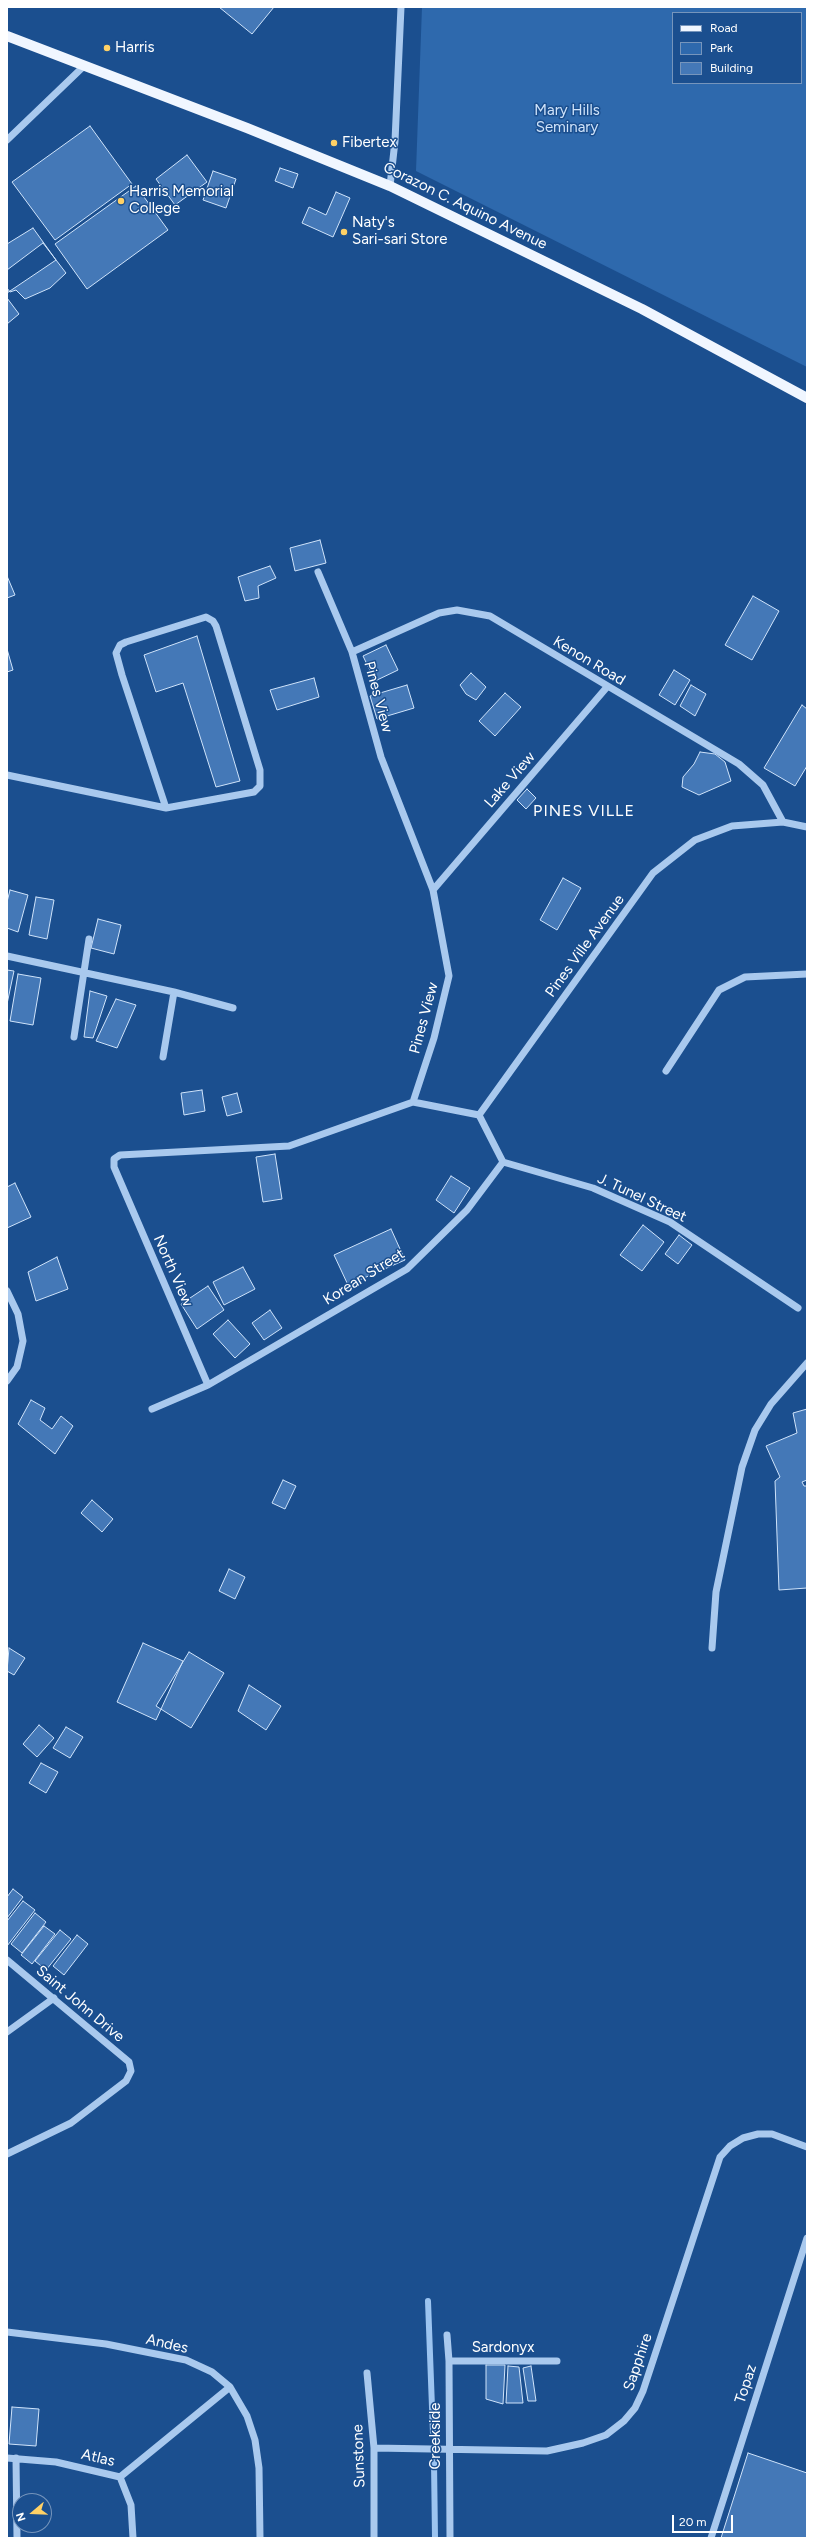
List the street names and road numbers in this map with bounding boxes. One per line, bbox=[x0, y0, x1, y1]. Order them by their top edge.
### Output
street label: Corazon C. Aquino Avenue bbox=[380, 158, 550, 254]
street label: Kenon Road bbox=[550, 632, 628, 690]
street label: Pines View bbox=[360, 659, 396, 735]
street label: Lake View bbox=[481, 748, 539, 812]
street label: Pines Ville Avenue bbox=[542, 891, 628, 1001]
street label: Pines View bbox=[406, 980, 442, 1056]
street label: J. Tunel Street bbox=[595, 1170, 689, 1226]
street label: North View bbox=[149, 1232, 197, 1310]
street label: Korean Street bbox=[320, 1245, 408, 1309]
street label: Saint John Drive bbox=[32, 1962, 128, 2046]
street label: Andes bbox=[144, 2330, 190, 2358]
street label: Sapphire bbox=[620, 2331, 656, 2393]
street label: Sardonyx bbox=[472, 2339, 534, 2357]
street label: Topaz bbox=[731, 2362, 761, 2406]
street label: Creekside bbox=[427, 2403, 445, 2469]
street label: Sunstone bbox=[349, 2424, 369, 2488]
street label: Atlas bbox=[80, 2445, 116, 2471]

